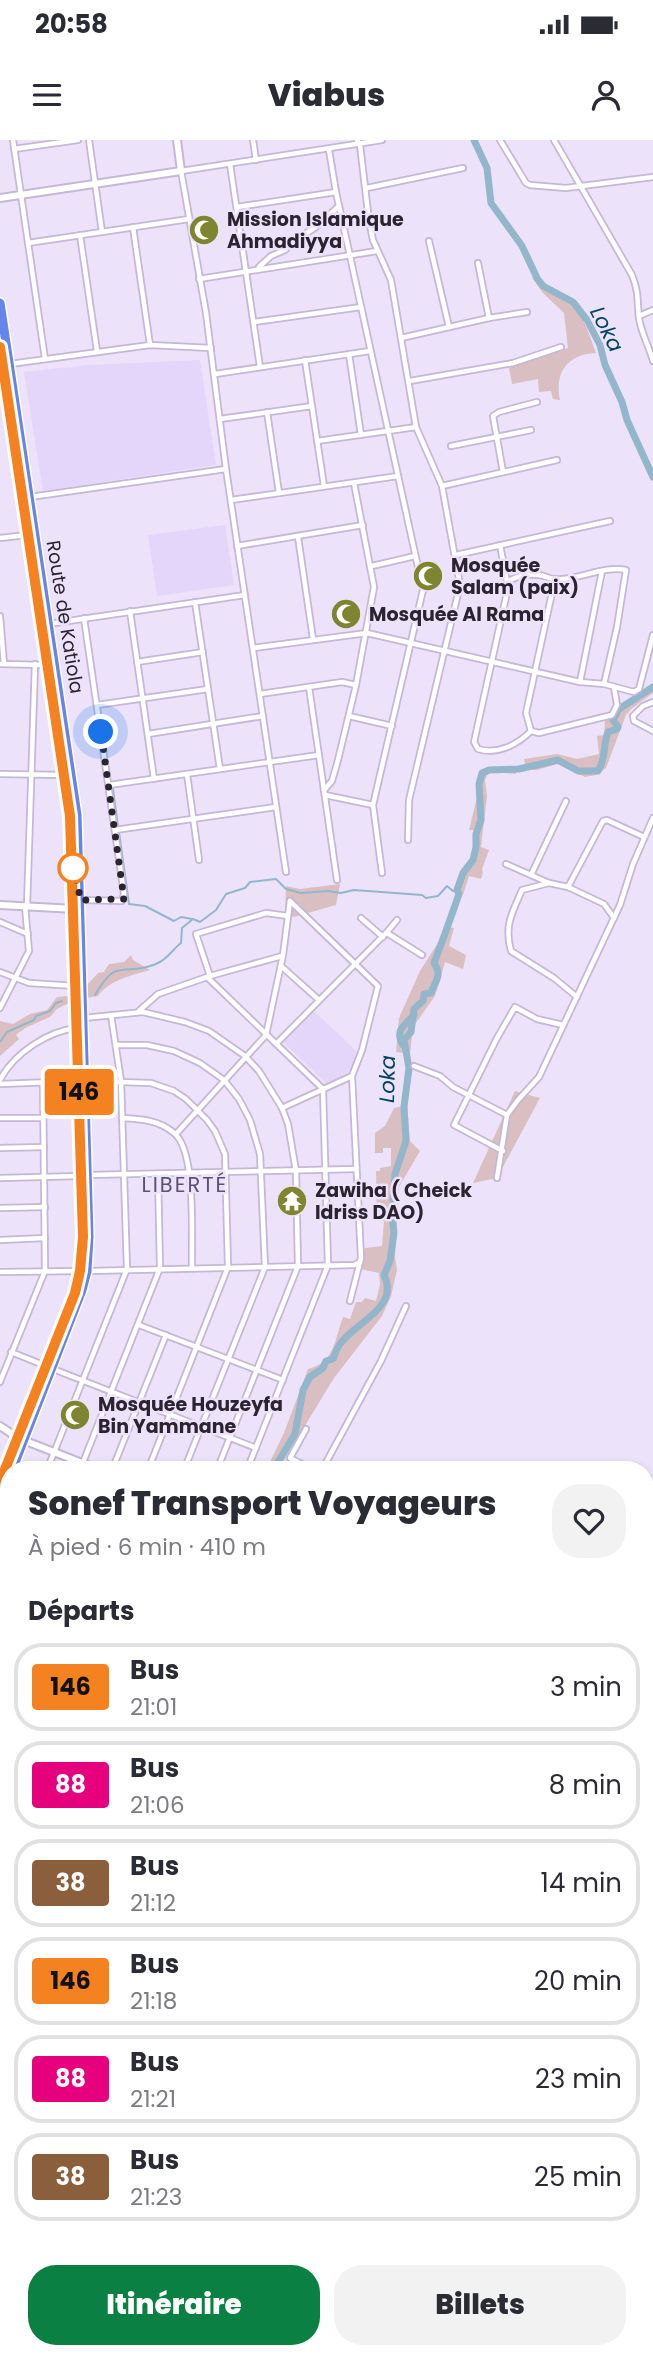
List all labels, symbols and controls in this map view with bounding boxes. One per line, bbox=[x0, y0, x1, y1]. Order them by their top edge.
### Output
text: 20:58 bbox=[35, 6, 108, 42]
text: Viabus bbox=[268, 72, 385, 117]
icon: menu bbox=[28, 76, 66, 114]
icon: person bbox=[587, 76, 625, 114]
place label: Mission Islamique Ahmadiyya bbox=[227, 206, 404, 255]
mosque icon: Mission Islamique Ahmadiyya bbox=[187, 213, 221, 247]
water label: Loka bbox=[583, 301, 631, 357]
street label: Route de Katiola bbox=[40, 538, 90, 696]
place label: Mosquée Salam (paix) bbox=[451, 552, 579, 601]
mosque icon: Mosquée Salam (paix) bbox=[411, 559, 445, 593]
mosque icon: Mosquée Al Rama bbox=[329, 597, 363, 631]
place label: Mosquée Al Rama bbox=[369, 601, 544, 628]
your location bbox=[83, 714, 118, 749]
unlabelled marker bbox=[58, 853, 88, 883]
water label: Loka bbox=[372, 1055, 402, 1103]
line badge: 146 bbox=[39, 1069, 119, 1115]
text: 146 bbox=[59, 1075, 99, 1108]
district label: LIBERTÉ bbox=[142, 1170, 228, 1199]
place label: Zawiha ( Cheick Idriss DAO) bbox=[315, 1177, 472, 1226]
temple icon: Zawiha ( Cheick Idriss DAO) bbox=[275, 1184, 309, 1218]
place label: Mosquée Houzeyfa Bin Yammane bbox=[98, 1391, 283, 1440]
mosque icon: Mosquée Houzeyfa Bin Yammane bbox=[58, 1398, 92, 1432]
text: Sonef Transport Voyageurs bbox=[28, 1480, 497, 1527]
button: heart bbox=[552, 1484, 626, 1558]
text: À pied · 6 min · 410 m bbox=[28, 1531, 266, 1563]
text: Départs bbox=[28, 1593, 134, 1629]
text: Bus bbox=[130, 1652, 179, 1688]
text: 3 min bbox=[550, 1669, 622, 1705]
text: 146 bbox=[50, 1670, 91, 1703]
text: 21:01 bbox=[130, 1691, 177, 1723]
text: Bus bbox=[130, 1750, 179, 1786]
text: 8 min bbox=[549, 1767, 622, 1803]
text: 88 bbox=[55, 1768, 86, 1801]
text: 21:06 bbox=[130, 1789, 185, 1821]
text: Bus bbox=[130, 1848, 179, 1884]
text: 14 min bbox=[541, 1865, 622, 1901]
text: 38 bbox=[55, 1866, 86, 1899]
text: 21:12 bbox=[130, 1887, 176, 1919]
text: Bus bbox=[130, 1946, 179, 1982]
text: 20 min bbox=[534, 1963, 622, 1999]
text: 146 bbox=[50, 1964, 91, 1997]
text: 21:18 bbox=[130, 1985, 177, 2017]
text: Bus bbox=[130, 2044, 179, 2080]
text: 23 min bbox=[535, 2061, 622, 2097]
text: 88 bbox=[55, 2062, 86, 2095]
text: 21:21 bbox=[130, 2083, 176, 2115]
text: Bus bbox=[130, 2142, 179, 2178]
text: 25 min bbox=[534, 2159, 622, 2195]
text: 38 bbox=[55, 2160, 86, 2193]
text: 21:23 bbox=[130, 2181, 182, 2213]
button: Itinéraire bbox=[28, 2265, 320, 2345]
button: Billets bbox=[334, 2265, 626, 2345]

